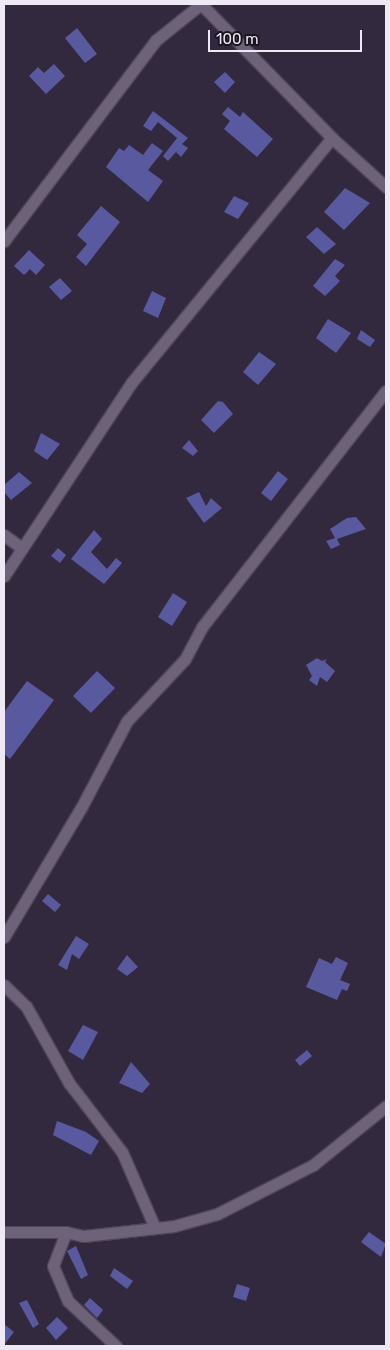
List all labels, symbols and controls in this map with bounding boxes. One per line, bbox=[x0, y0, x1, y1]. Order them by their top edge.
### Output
scale bar bbox=[210, 20, 364, 52]
text: 100 m bbox=[216, 30, 258, 48]

